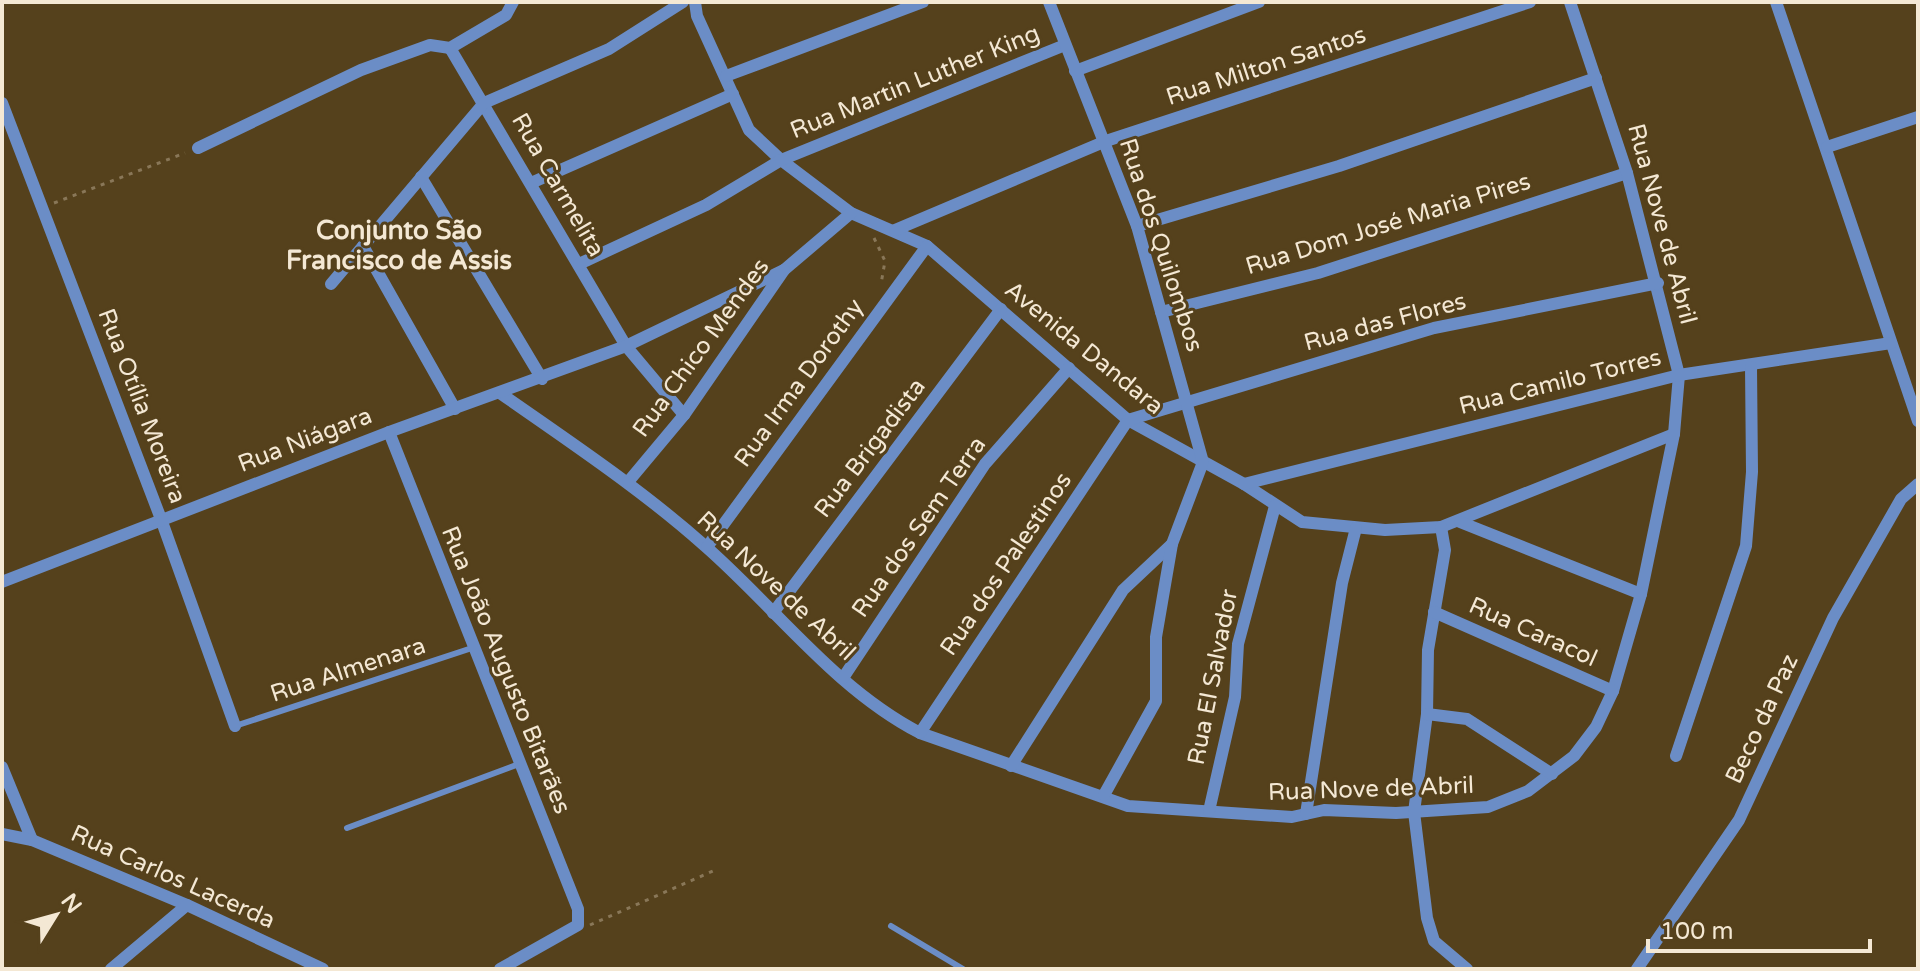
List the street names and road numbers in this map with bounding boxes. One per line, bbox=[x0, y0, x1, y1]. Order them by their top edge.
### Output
street label: Rua Martin Luther King bbox=[786, 19, 1044, 145]
street label: Rua Milton Santos bbox=[1162, 20, 1370, 112]
street label: Rua Carmelita bbox=[505, 108, 611, 262]
street label: Rua Nove de Abril bbox=[1621, 121, 1703, 327]
street label: Rua dos Quilombos bbox=[1113, 135, 1209, 355]
street label: Rua Dom José Maria Pires bbox=[1242, 167, 1534, 281]
street label: Rua Chico Mendes bbox=[627, 253, 775, 443]
street label: Avenida Dandara bbox=[999, 275, 1169, 421]
street label: Rua das Flores bbox=[1301, 286, 1469, 358]
street label: Rua Irma Dorothy bbox=[728, 293, 870, 473]
street label: Rua Otília Moreira bbox=[92, 305, 192, 507]
street label: Rua Camilo Torres bbox=[1456, 343, 1664, 421]
street label: Rua Brigadista bbox=[808, 373, 932, 523]
street label: Rua Niágara bbox=[234, 401, 376, 479]
street label: Rua dos Sem Terra bbox=[846, 431, 992, 623]
street label: Rua dos Palestinos bbox=[934, 467, 1078, 661]
street label: Rua Nove de Abril bbox=[691, 505, 861, 667]
street label: Rua João Augusto Bitarães bbox=[435, 522, 577, 818]
street label: Rua El Salvador bbox=[1182, 586, 1244, 767]
street label: Rua Caracol bbox=[1464, 591, 1602, 673]
street label: Rua Almenara bbox=[267, 631, 429, 709]
street label: Beco da Paz bbox=[1719, 650, 1805, 788]
street label: Rua Nove de Abril bbox=[1267, 771, 1475, 807]
street label: Rua Carlos Lacerda bbox=[67, 819, 279, 935]

